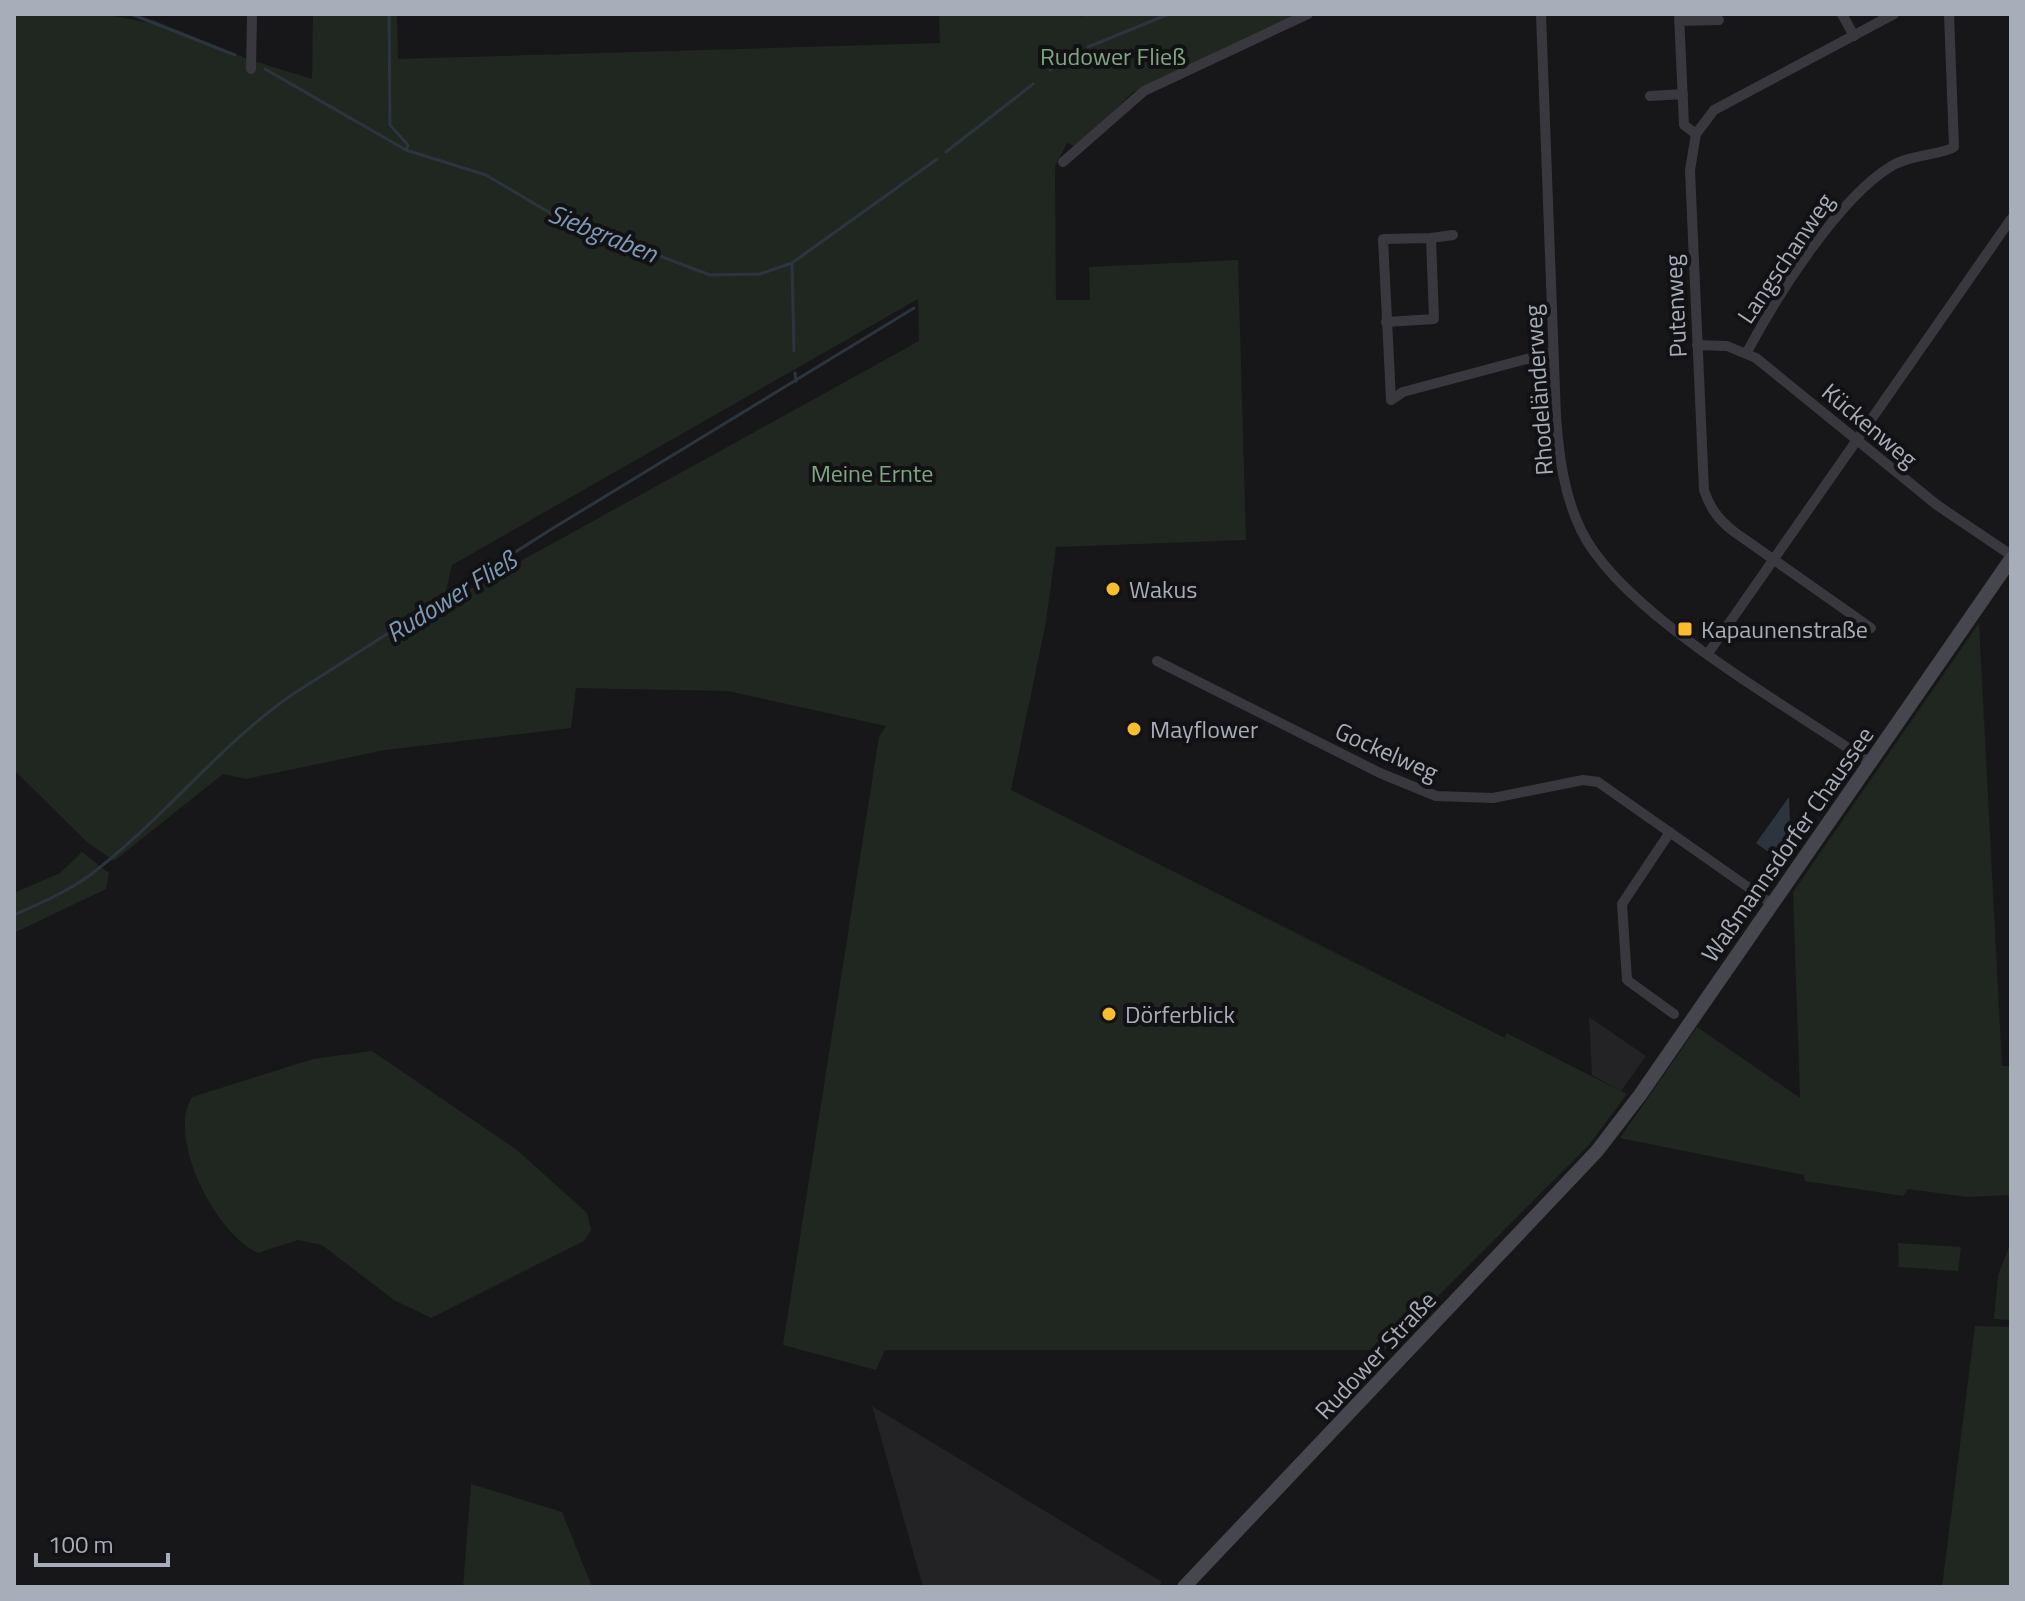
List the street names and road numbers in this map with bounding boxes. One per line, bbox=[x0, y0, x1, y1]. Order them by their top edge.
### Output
street label: Langschanweg bbox=[1728, 185, 1842, 331]
street label: Putenweg bbox=[1654, 254, 1696, 358]
street label: Rhodeländerweg bbox=[1514, 303, 1562, 477]
street label: Kückenweg bbox=[1814, 374, 1926, 476]
street label: Gockelweg bbox=[1330, 712, 1444, 790]
street label: Waßmannsdorfer Chaussee bbox=[1692, 719, 1882, 969]
street label: Rudower Straße bbox=[1306, 1283, 1444, 1427]

